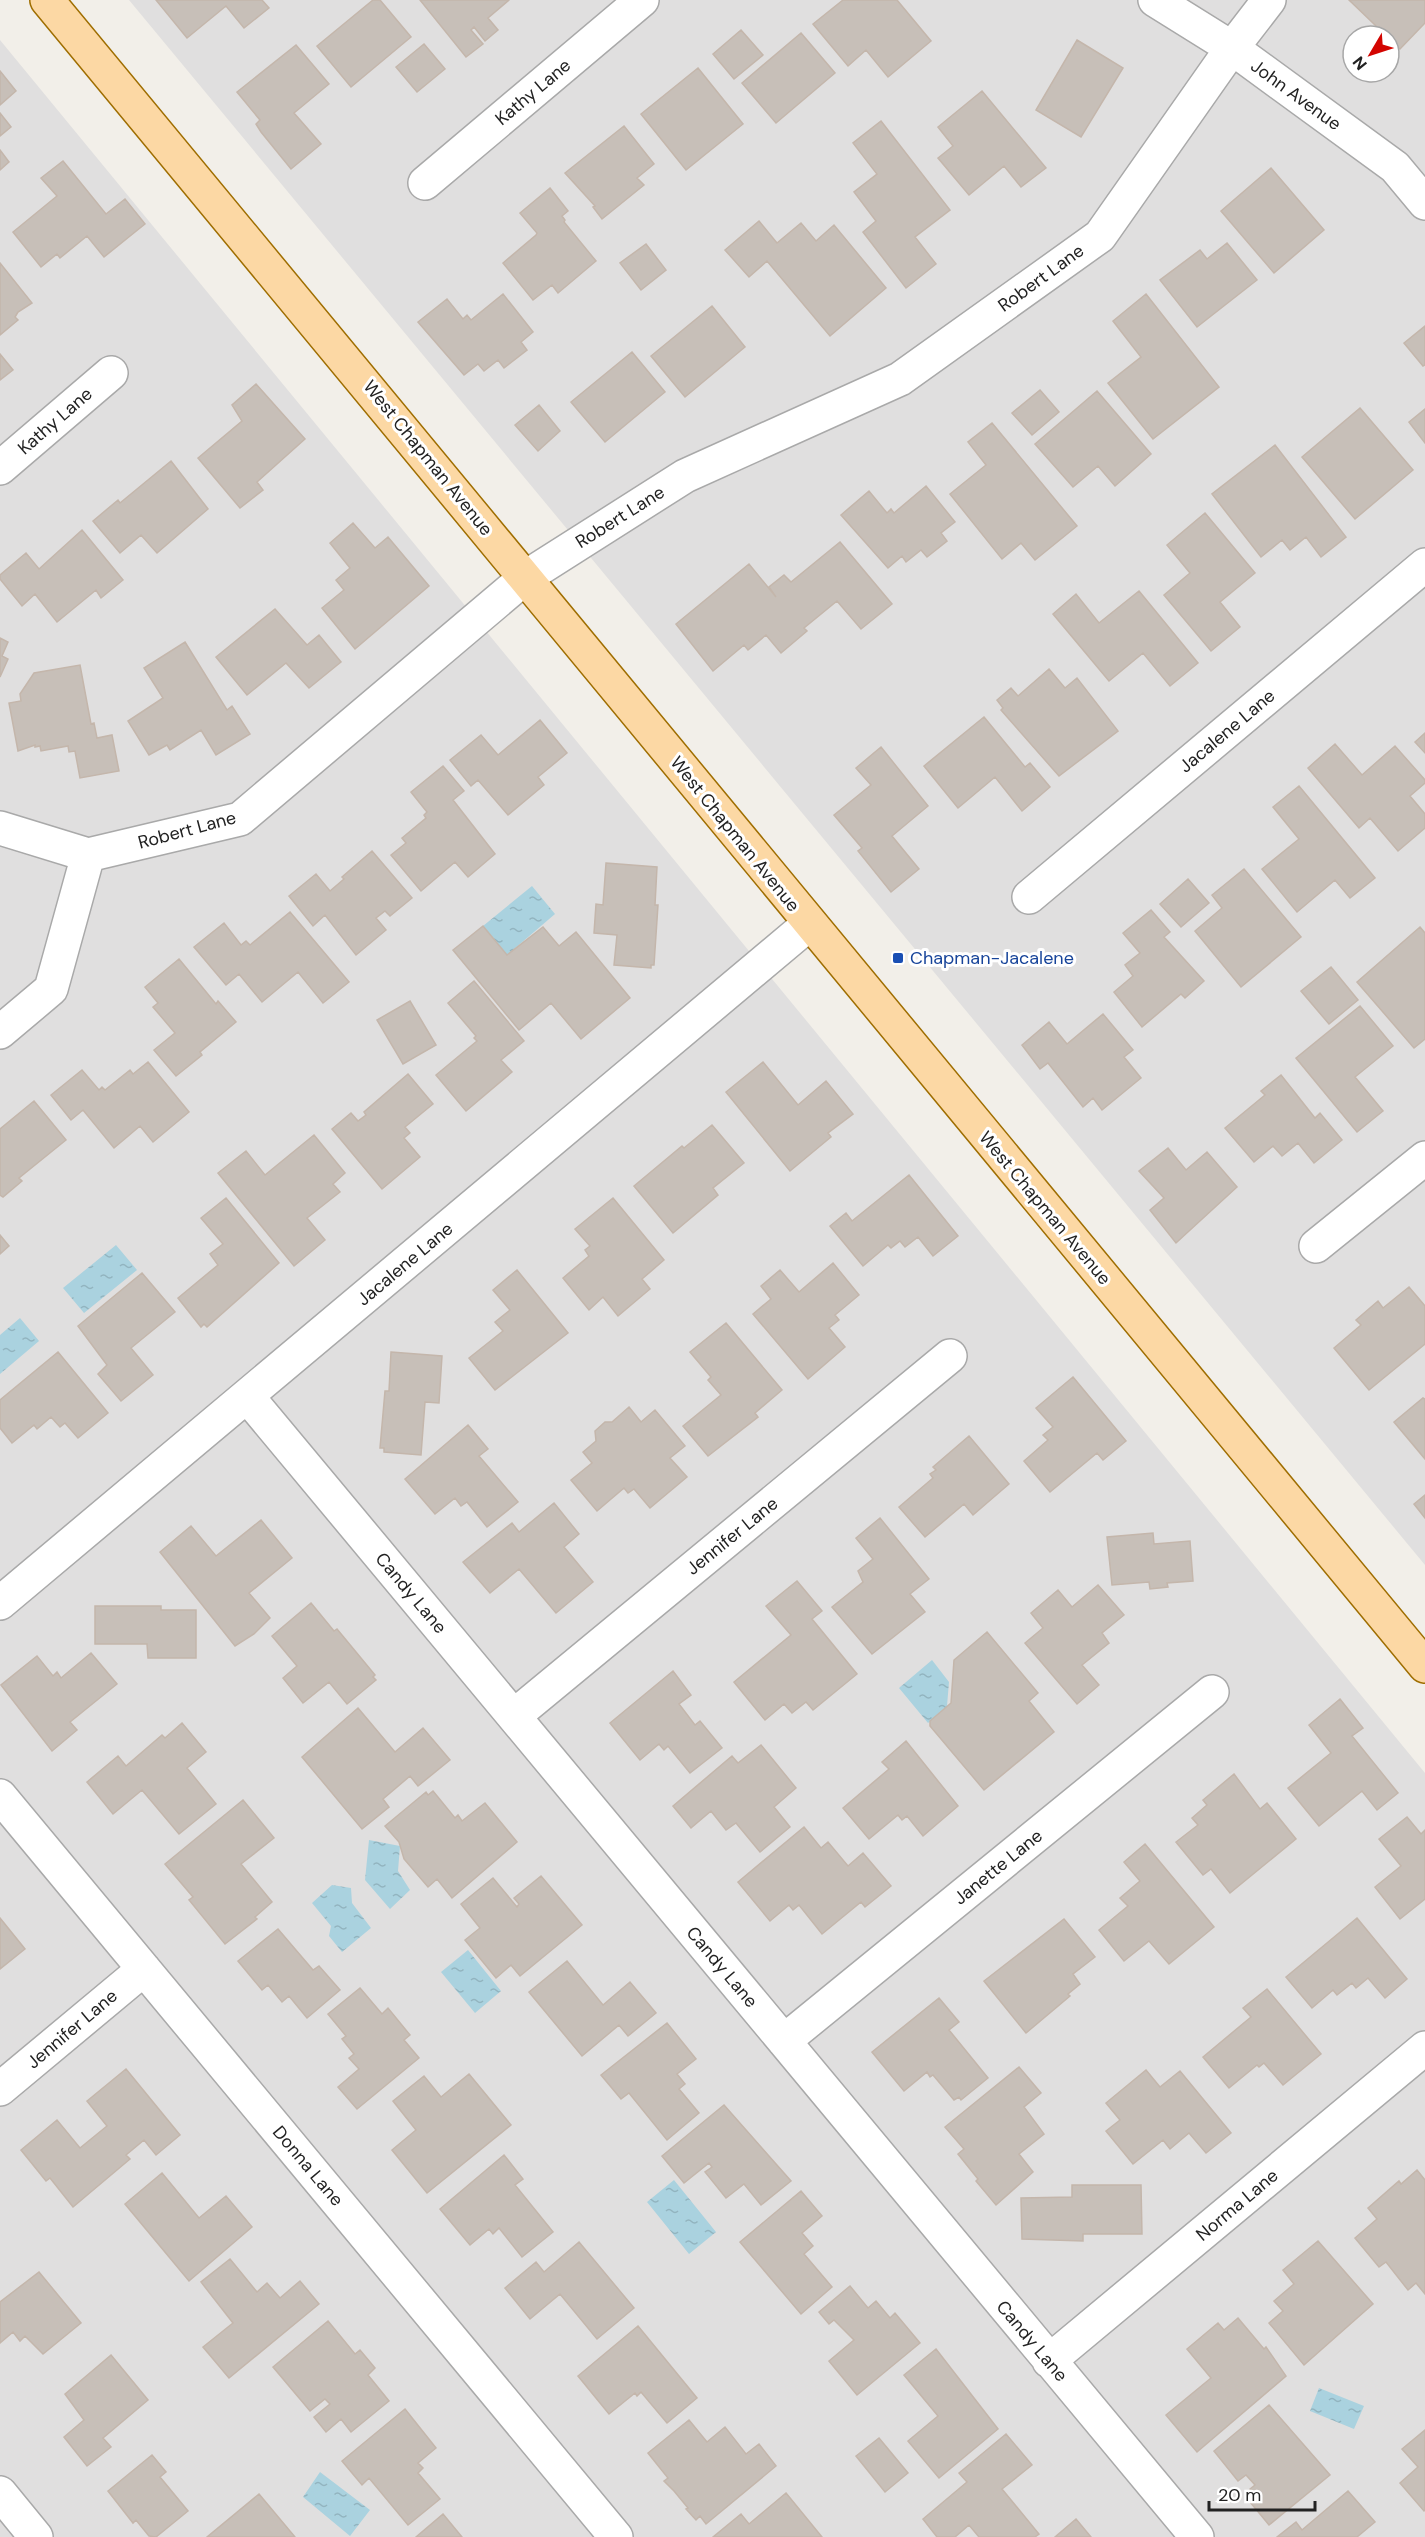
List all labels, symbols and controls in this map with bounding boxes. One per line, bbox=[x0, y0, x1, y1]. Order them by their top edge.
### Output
north arrow bbox=[1341, 24, 1401, 84]
text: N bbox=[1348, 52, 1372, 74]
street label: Kathy Lane bbox=[490, 53, 576, 131]
street label: John Avenue bbox=[1246, 54, 1346, 136]
street label: Robert Lane bbox=[993, 239, 1089, 317]
street label: West Chapman Avenue bbox=[358, 375, 498, 541]
street label: Kathy Lane bbox=[13, 382, 97, 460]
street label: Robert Lane bbox=[571, 480, 669, 554]
street label: Jacalene Lane bbox=[1174, 684, 1280, 778]
street label: West Chapman Avenue bbox=[665, 751, 805, 917]
street label: Robert Lane bbox=[135, 805, 239, 855]
place label: Chapman-Jacalene bbox=[910, 946, 1074, 970]
marker: Chapman-Jacalene bbox=[891, 951, 905, 965]
street label: West Chapman Avenue bbox=[974, 1126, 1116, 1290]
street label: Jacalene Lane bbox=[352, 1217, 458, 1311]
street label: Jennifer Lane bbox=[681, 1492, 783, 1580]
street label: Candy Lane bbox=[370, 1547, 452, 1639]
street label: Janette Lane bbox=[949, 1824, 1047, 1910]
street label: Candy Lane bbox=[681, 1921, 763, 2013]
street label: Jennifer Lane bbox=[22, 1984, 122, 2074]
street label: Donna Lane bbox=[267, 2121, 349, 2211]
street label: Norma Lane bbox=[1191, 2164, 1283, 2246]
street label: Candy Lane bbox=[991, 2295, 1073, 2387]
scale bar bbox=[1209, 2474, 1316, 2512]
text: 20 m bbox=[1218, 2483, 1261, 2507]

